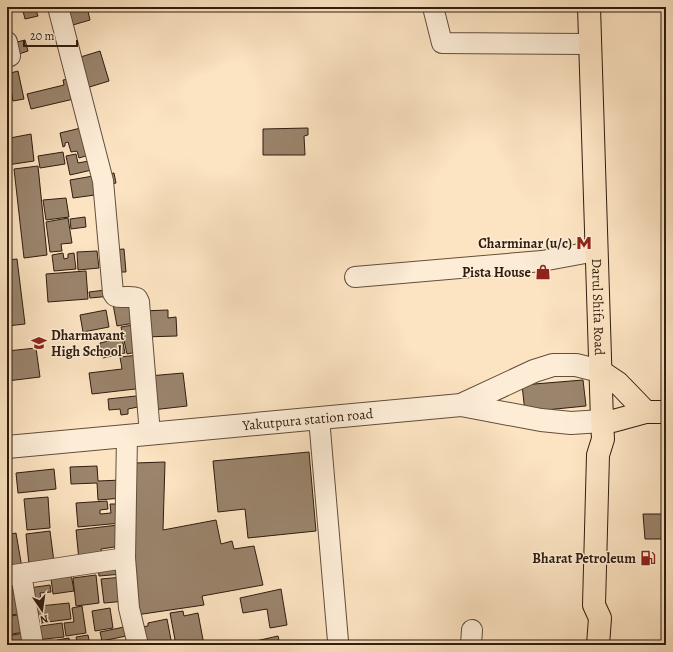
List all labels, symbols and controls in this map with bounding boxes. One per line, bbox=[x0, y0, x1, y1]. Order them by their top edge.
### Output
scale bar bbox=[24, 22, 77, 48]
text: 20 m bbox=[30, 28, 54, 44]
place label: Charminar (u/c) bbox=[478, 234, 572, 253]
metro station icon: Charminar (u/c) bbox=[575, 234, 593, 252]
street label: Darul Shifa Road bbox=[587, 258, 609, 356]
place label: Pista House bbox=[462, 263, 532, 282]
shop icon: Pista House bbox=[534, 263, 552, 281]
place label: Dharmavant High School bbox=[51, 326, 125, 361]
school or university icon: Dharmavant High School bbox=[30, 334, 48, 352]
street label: Yakutpura station road bbox=[241, 404, 374, 435]
place label: Bharat Petroleum bbox=[532, 549, 636, 568]
fuel station icon: Bharat Petroleum bbox=[639, 549, 657, 567]
north arrow bbox=[22, 590, 62, 630]
text: N bbox=[39, 611, 50, 627]

